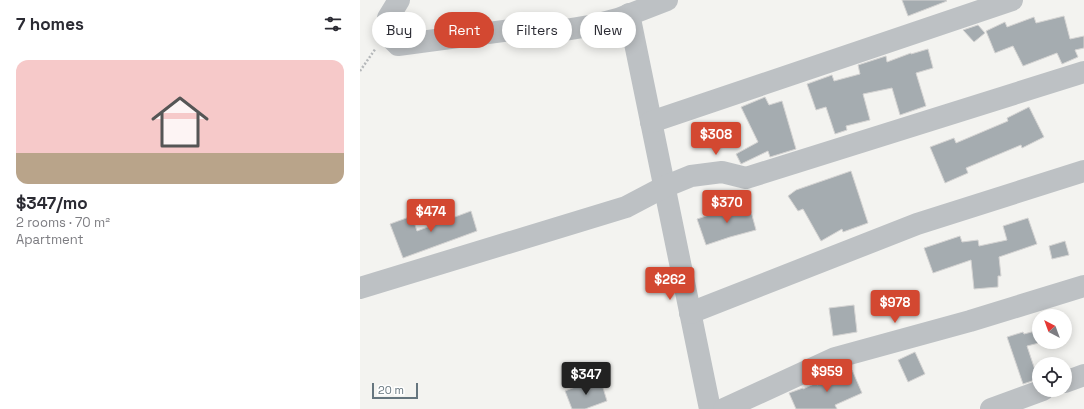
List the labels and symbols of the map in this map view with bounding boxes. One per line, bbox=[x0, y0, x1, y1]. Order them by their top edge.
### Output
pin: $308 bbox=[692, 122, 740, 156]
pin: $370 bbox=[703, 190, 751, 224]
pin: $474 bbox=[407, 199, 455, 233]
pin: $262 bbox=[646, 267, 694, 301]
pin: $978 bbox=[871, 290, 919, 324]
north arrow bbox=[1032, 309, 1072, 349]
pin: $959 bbox=[803, 359, 851, 393]
pin: $347 bbox=[562, 362, 610, 396]
scale bar bbox=[372, 381, 418, 400]

